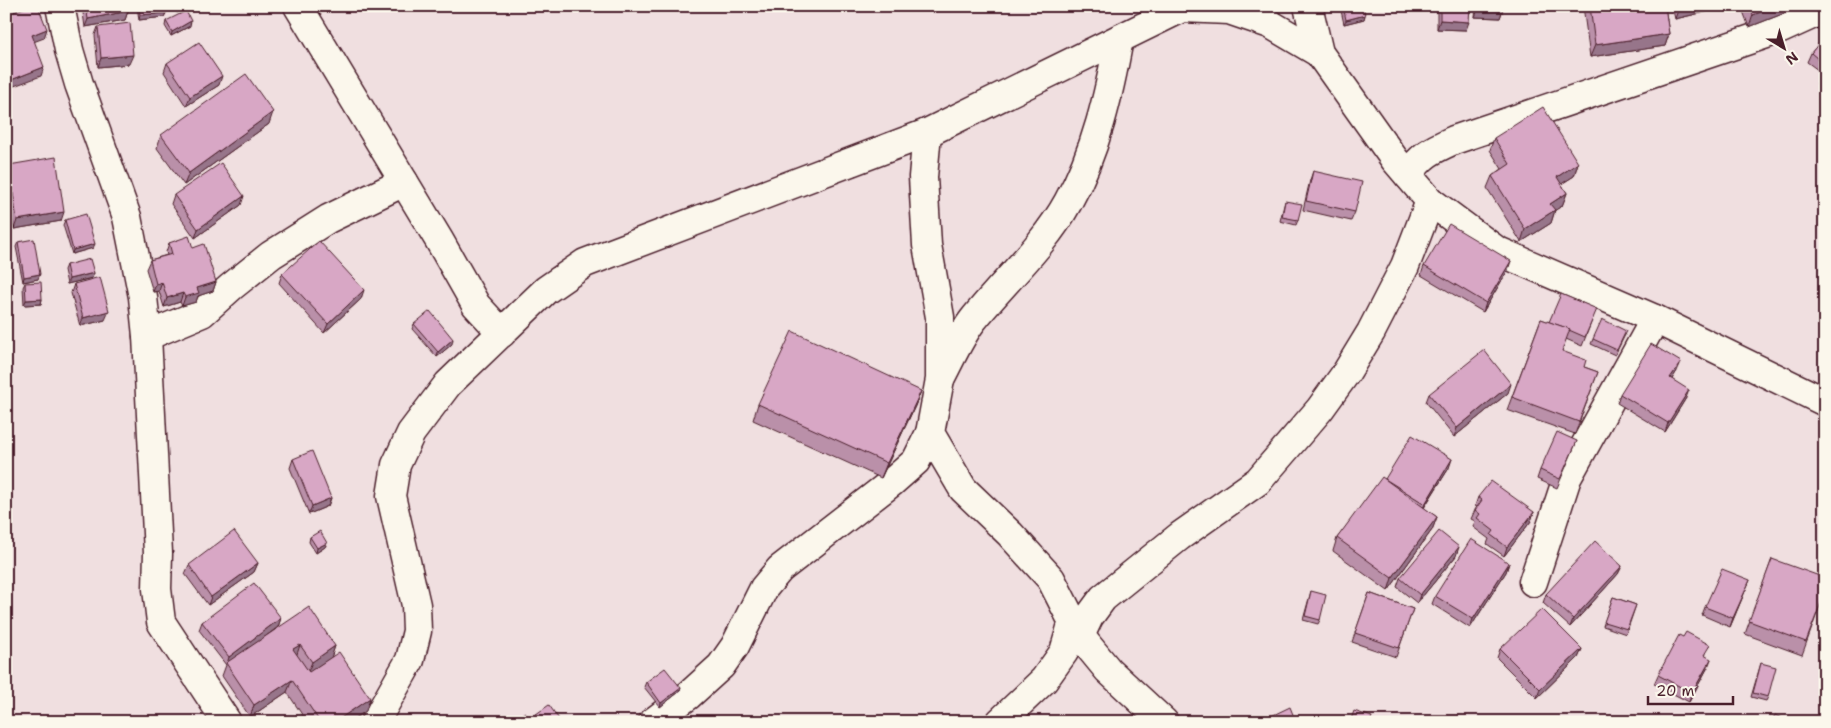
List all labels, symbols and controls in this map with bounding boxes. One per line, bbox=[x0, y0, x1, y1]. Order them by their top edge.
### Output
north arrow bbox=[1758, 22, 1808, 72]
text: N bbox=[1782, 48, 1802, 69]
scale bar bbox=[1648, 673, 1734, 705]
text: 20 m bbox=[1656, 681, 1695, 701]

